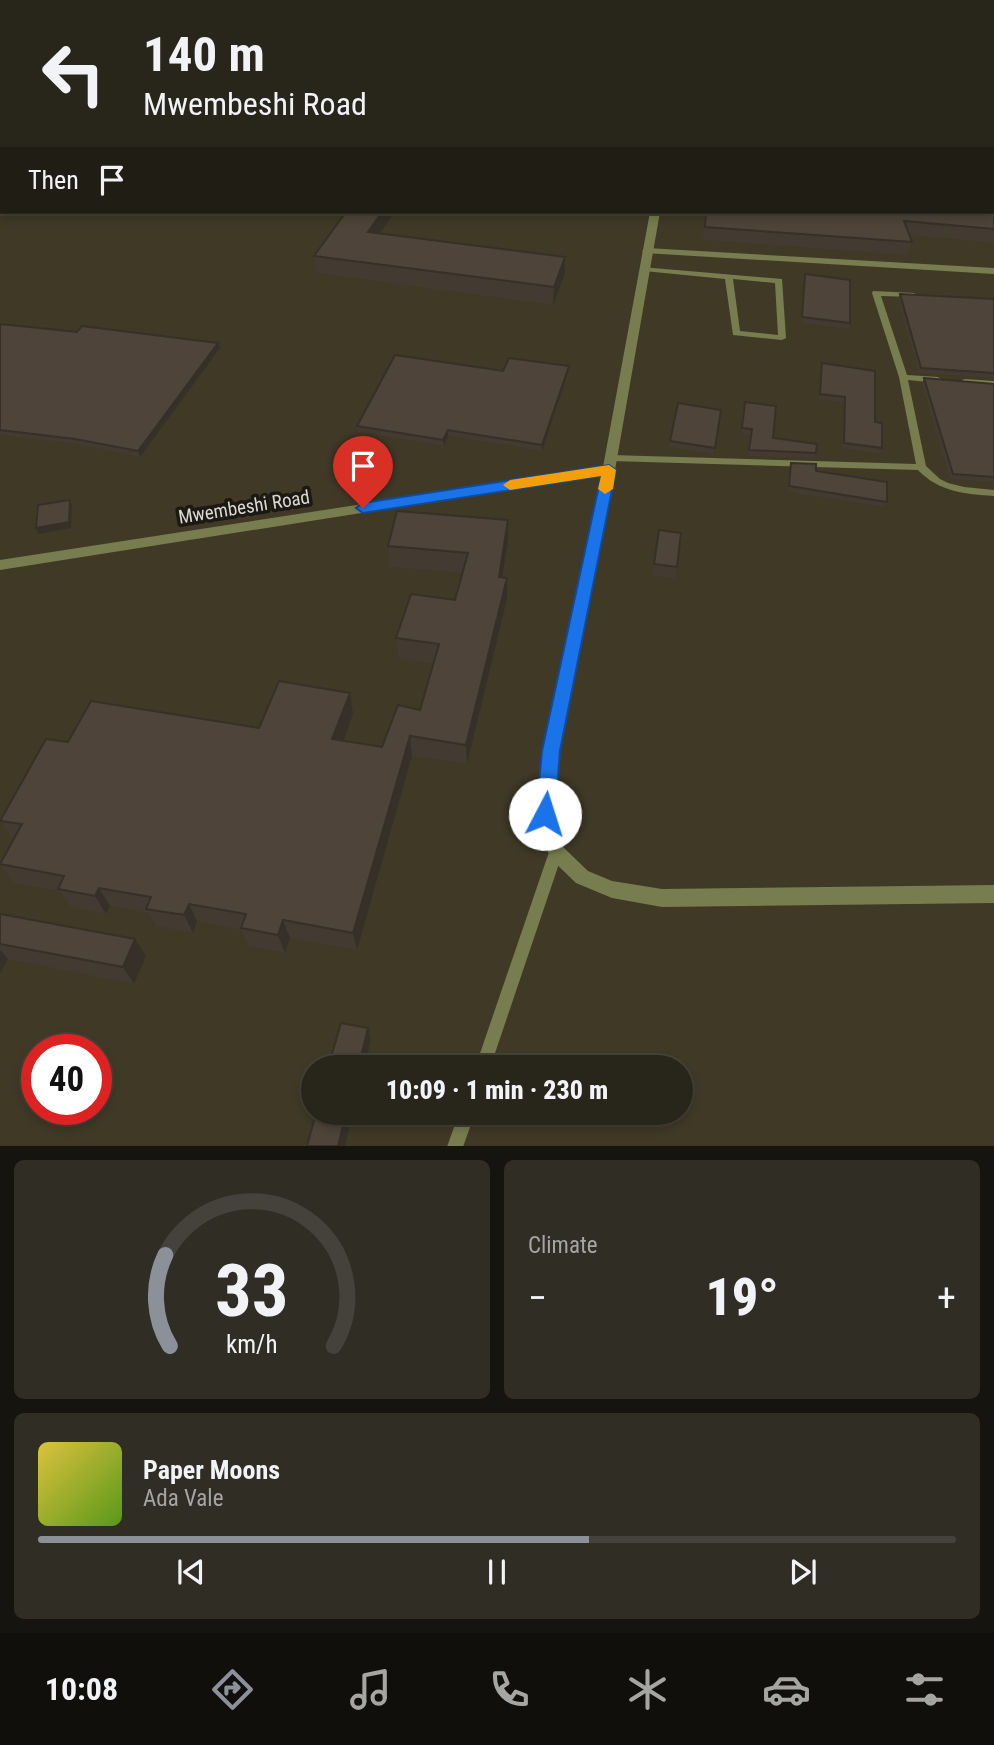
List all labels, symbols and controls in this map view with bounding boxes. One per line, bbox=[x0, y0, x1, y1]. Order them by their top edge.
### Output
text: 140 m bbox=[143, 26, 265, 83]
icon: left bbox=[28, 28, 119, 119]
text: Mwembeshi Road bbox=[143, 85, 367, 123]
icon: arrive bbox=[93, 161, 131, 199]
text: Then bbox=[28, 165, 79, 195]
pin bbox=[333, 436, 393, 508]
icon: arrive bbox=[344, 447, 382, 485]
street label: Mwembeshi Road bbox=[177, 485, 311, 529]
position arrow bbox=[508, 777, 582, 851]
speed limit sign: 40 bbox=[21, 1034, 112, 1125]
text: 10:09 · 1 min · 230 m bbox=[386, 1075, 608, 1105]
text: Climate bbox=[528, 1232, 598, 1259]
text: 33 bbox=[215, 1248, 289, 1334]
text: 19° bbox=[705, 1267, 779, 1328]
text: − bbox=[528, 1276, 547, 1320]
text: + bbox=[937, 1276, 956, 1320]
text: km/h bbox=[226, 1329, 278, 1358]
text: Paper Moons bbox=[143, 1455, 280, 1485]
text: Ada Vale bbox=[143, 1485, 223, 1512]
icon: previous bbox=[172, 1553, 210, 1591]
icon: pause bbox=[478, 1553, 516, 1591]
icon: next bbox=[784, 1553, 822, 1591]
icon: directions bbox=[208, 1665, 257, 1714]
icon: music bbox=[346, 1665, 395, 1714]
icon: phone bbox=[485, 1665, 534, 1714]
icon: climate bbox=[623, 1665, 672, 1714]
icon: car bbox=[762, 1665, 811, 1714]
icon: filters bbox=[900, 1665, 949, 1714]
text: 10:08 bbox=[45, 1670, 118, 1708]

